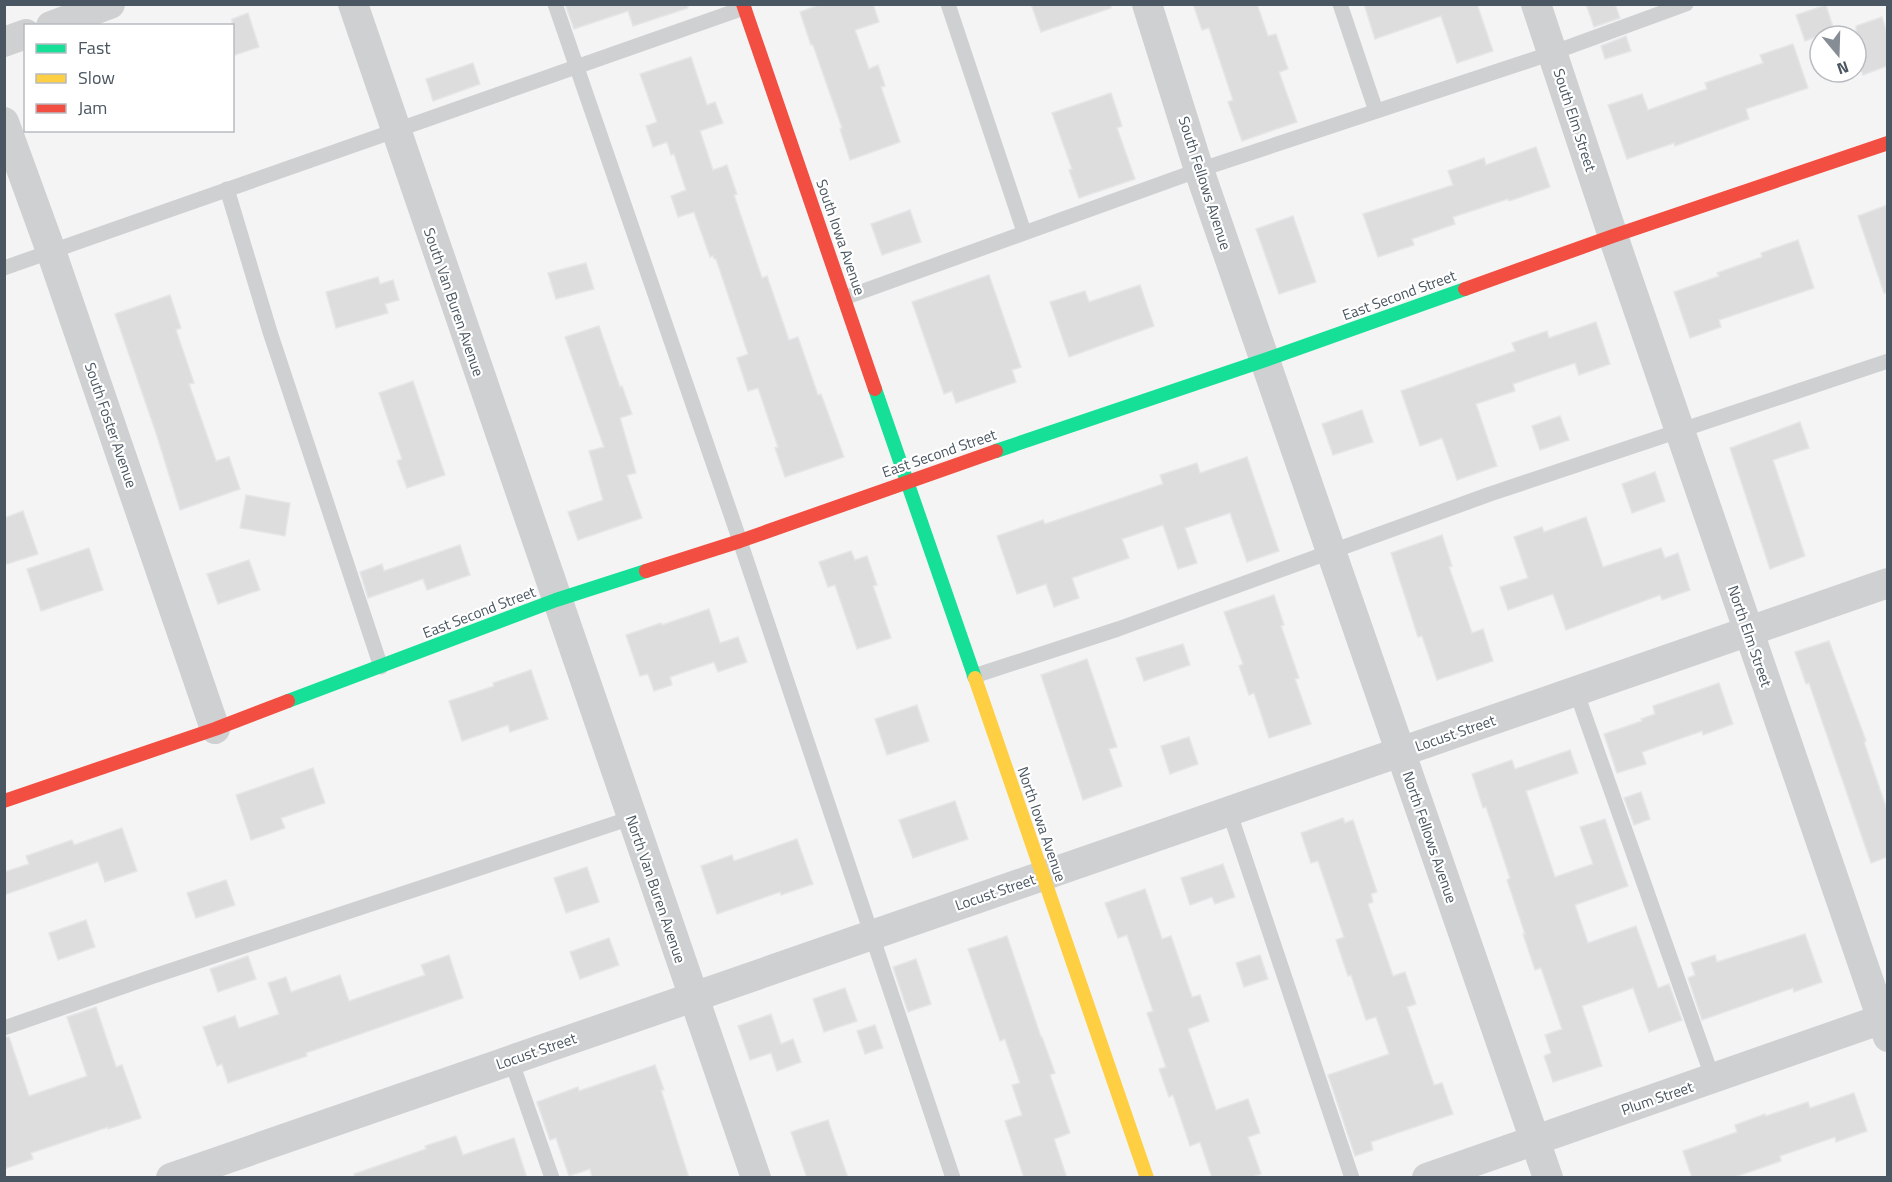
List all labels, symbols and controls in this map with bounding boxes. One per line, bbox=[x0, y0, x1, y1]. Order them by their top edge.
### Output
legend bbox=[24, 24, 234, 132]
north arrow bbox=[1808, 24, 1868, 84]
text: Fast bbox=[78, 34, 111, 61]
text: N bbox=[1834, 55, 1852, 81]
text: Slow bbox=[78, 64, 115, 91]
street label: South Elm Street bbox=[1548, 66, 1603, 175]
text: Jam bbox=[78, 94, 107, 121]
street label: South Fellows Avenue bbox=[1173, 113, 1237, 253]
street label: South Iowa Avenue bbox=[810, 176, 872, 298]
street label: South Van Buren Avenue bbox=[418, 225, 490, 379]
street label: East Second Street bbox=[1339, 264, 1460, 326]
street label: South Foster Avenue bbox=[79, 359, 143, 491]
street label: East Second Street bbox=[879, 422, 1000, 483]
street label: East Second Street bbox=[419, 580, 540, 644]
street label: North Elm Street bbox=[1722, 582, 1778, 691]
street label: Locust Street bbox=[1412, 708, 1499, 758]
street label: North Iowa Avenue bbox=[1012, 763, 1072, 885]
street label: North Fellows Avenue bbox=[1397, 768, 1463, 906]
street label: North Van Buren Avenue bbox=[620, 812, 692, 966]
street label: Locust Street bbox=[952, 867, 1039, 917]
street label: Locust Street bbox=[493, 1026, 580, 1076]
street label: Plum Street bbox=[1618, 1075, 1697, 1121]

